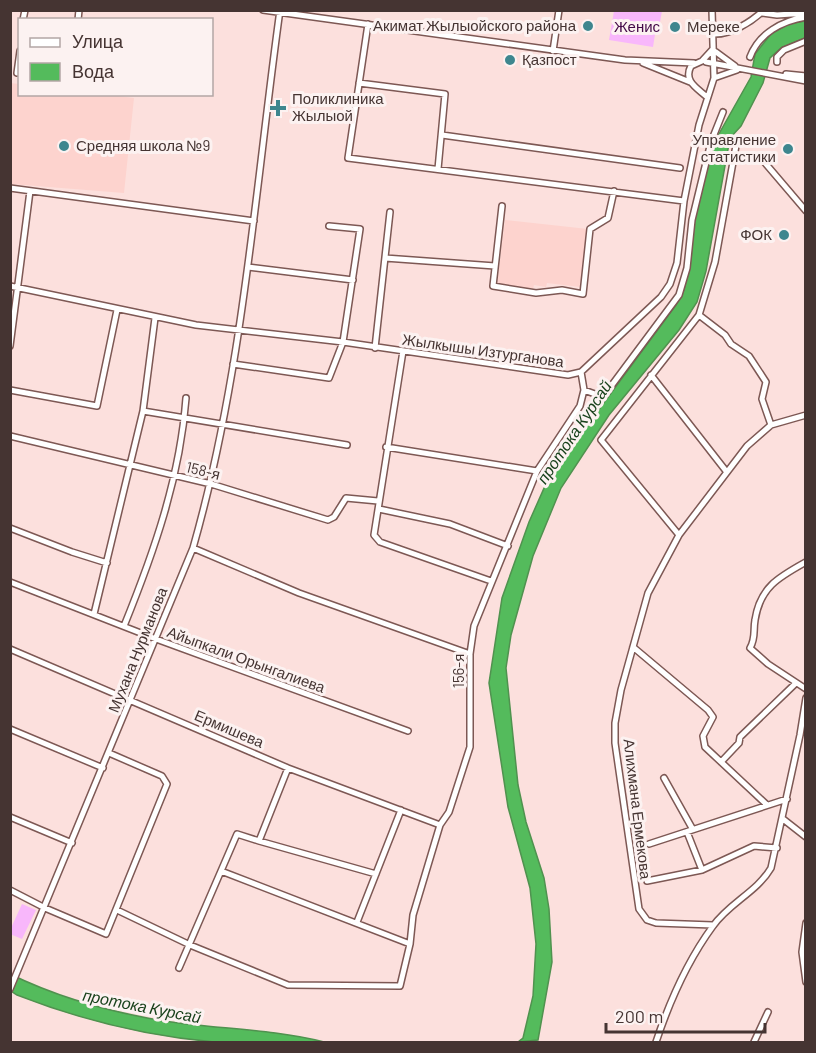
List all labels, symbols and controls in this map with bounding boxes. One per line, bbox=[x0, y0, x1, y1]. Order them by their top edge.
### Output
place label: Акимат Жылыойского района bbox=[373, 16, 577, 34]
park label: Женис bbox=[614, 17, 661, 35]
place label: Мереке bbox=[687, 17, 740, 35]
legend bbox=[18, 18, 213, 96]
marker: Акимат Жылыойского района bbox=[581, 19, 595, 33]
marker: Мереке bbox=[668, 20, 682, 34]
text: Улица bbox=[72, 30, 124, 52]
place label: Қазпост bbox=[522, 50, 577, 68]
marker: Қазпост bbox=[503, 53, 517, 67]
text: Вода bbox=[72, 60, 115, 82]
place label: Поликлиника Жылыой bbox=[292, 89, 384, 124]
marker: Поликлиника Жылыой bbox=[269, 99, 287, 117]
place label: Управление статистики bbox=[693, 130, 776, 165]
place label: Средняя школа №9 bbox=[76, 136, 210, 154]
marker: Средняя школа №9 bbox=[57, 139, 71, 153]
marker: Управление статистики bbox=[781, 142, 795, 156]
place label: ФОК bbox=[740, 225, 772, 243]
marker: ФОК bbox=[777, 228, 791, 242]
street label: Жылкышы Изтурганова bbox=[401, 330, 566, 370]
water label: протока Курсай bbox=[532, 377, 615, 487]
street label: 158-я bbox=[184, 457, 222, 483]
street label: Мухана Нурманова bbox=[104, 584, 171, 715]
street label: Айыпкали Орынгалиева bbox=[165, 622, 328, 696]
street label: 156-я bbox=[449, 654, 467, 688]
street label: Ермишева bbox=[192, 705, 267, 751]
street label: Алихмана Ермекова bbox=[620, 738, 656, 881]
water label: протока Курсай bbox=[81, 985, 203, 1026]
scale bar bbox=[606, 996, 765, 1034]
text: 200 m bbox=[615, 1005, 663, 1027]

